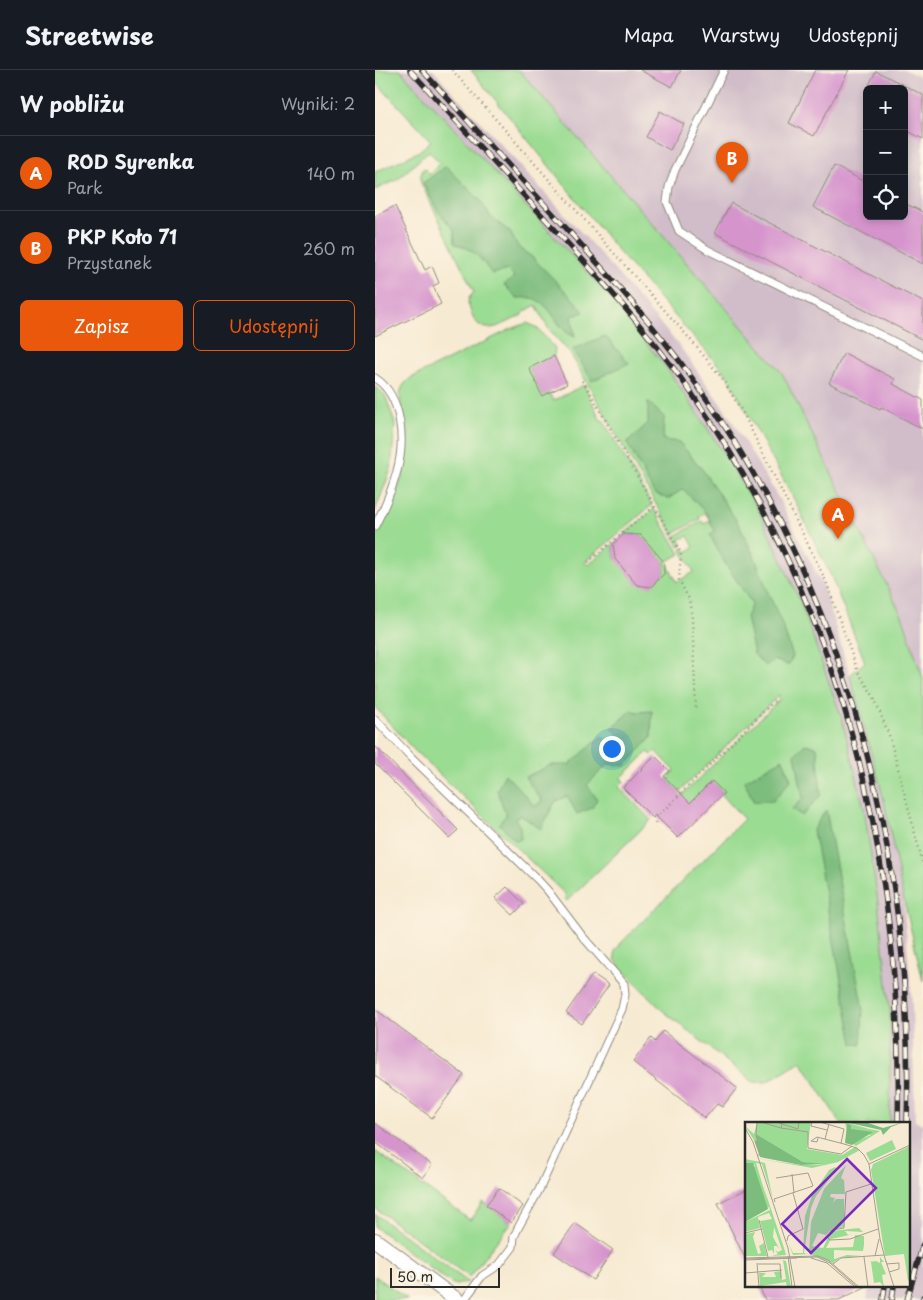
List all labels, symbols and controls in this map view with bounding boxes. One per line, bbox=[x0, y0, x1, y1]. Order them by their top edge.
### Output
text: Streetwise bbox=[25, 17, 154, 53]
text: Mapa bbox=[624, 21, 674, 48]
text: Warstwy bbox=[702, 21, 780, 48]
text: Udostępnij bbox=[808, 21, 898, 48]
map controls bbox=[863, 85, 908, 220]
button: + bbox=[863, 85, 908, 130]
text: W pobliżu bbox=[20, 87, 125, 119]
text: Wyniki: 2 bbox=[281, 91, 355, 115]
button: − bbox=[863, 130, 908, 175]
pin: B bbox=[716, 142, 748, 183]
text: ROD Syrenka bbox=[67, 147, 194, 175]
text: A bbox=[30, 161, 42, 185]
text: 140 m bbox=[307, 161, 355, 185]
text: Park bbox=[67, 175, 103, 199]
button: locate bbox=[863, 175, 908, 220]
text: PKP Koło 71 bbox=[67, 222, 177, 250]
text: B bbox=[31, 236, 41, 260]
text: 260 m bbox=[303, 236, 355, 260]
text: Przystanek bbox=[67, 250, 152, 274]
button: Zapisz bbox=[20, 300, 183, 351]
button: Udostępnij bbox=[193, 300, 355, 351]
pin: A bbox=[822, 498, 854, 539]
your location bbox=[599, 736, 625, 762]
inset map bbox=[745, 1122, 911, 1288]
scale bar bbox=[390, 1265, 500, 1288]
text: 50 m bbox=[397, 1266, 433, 1287]

